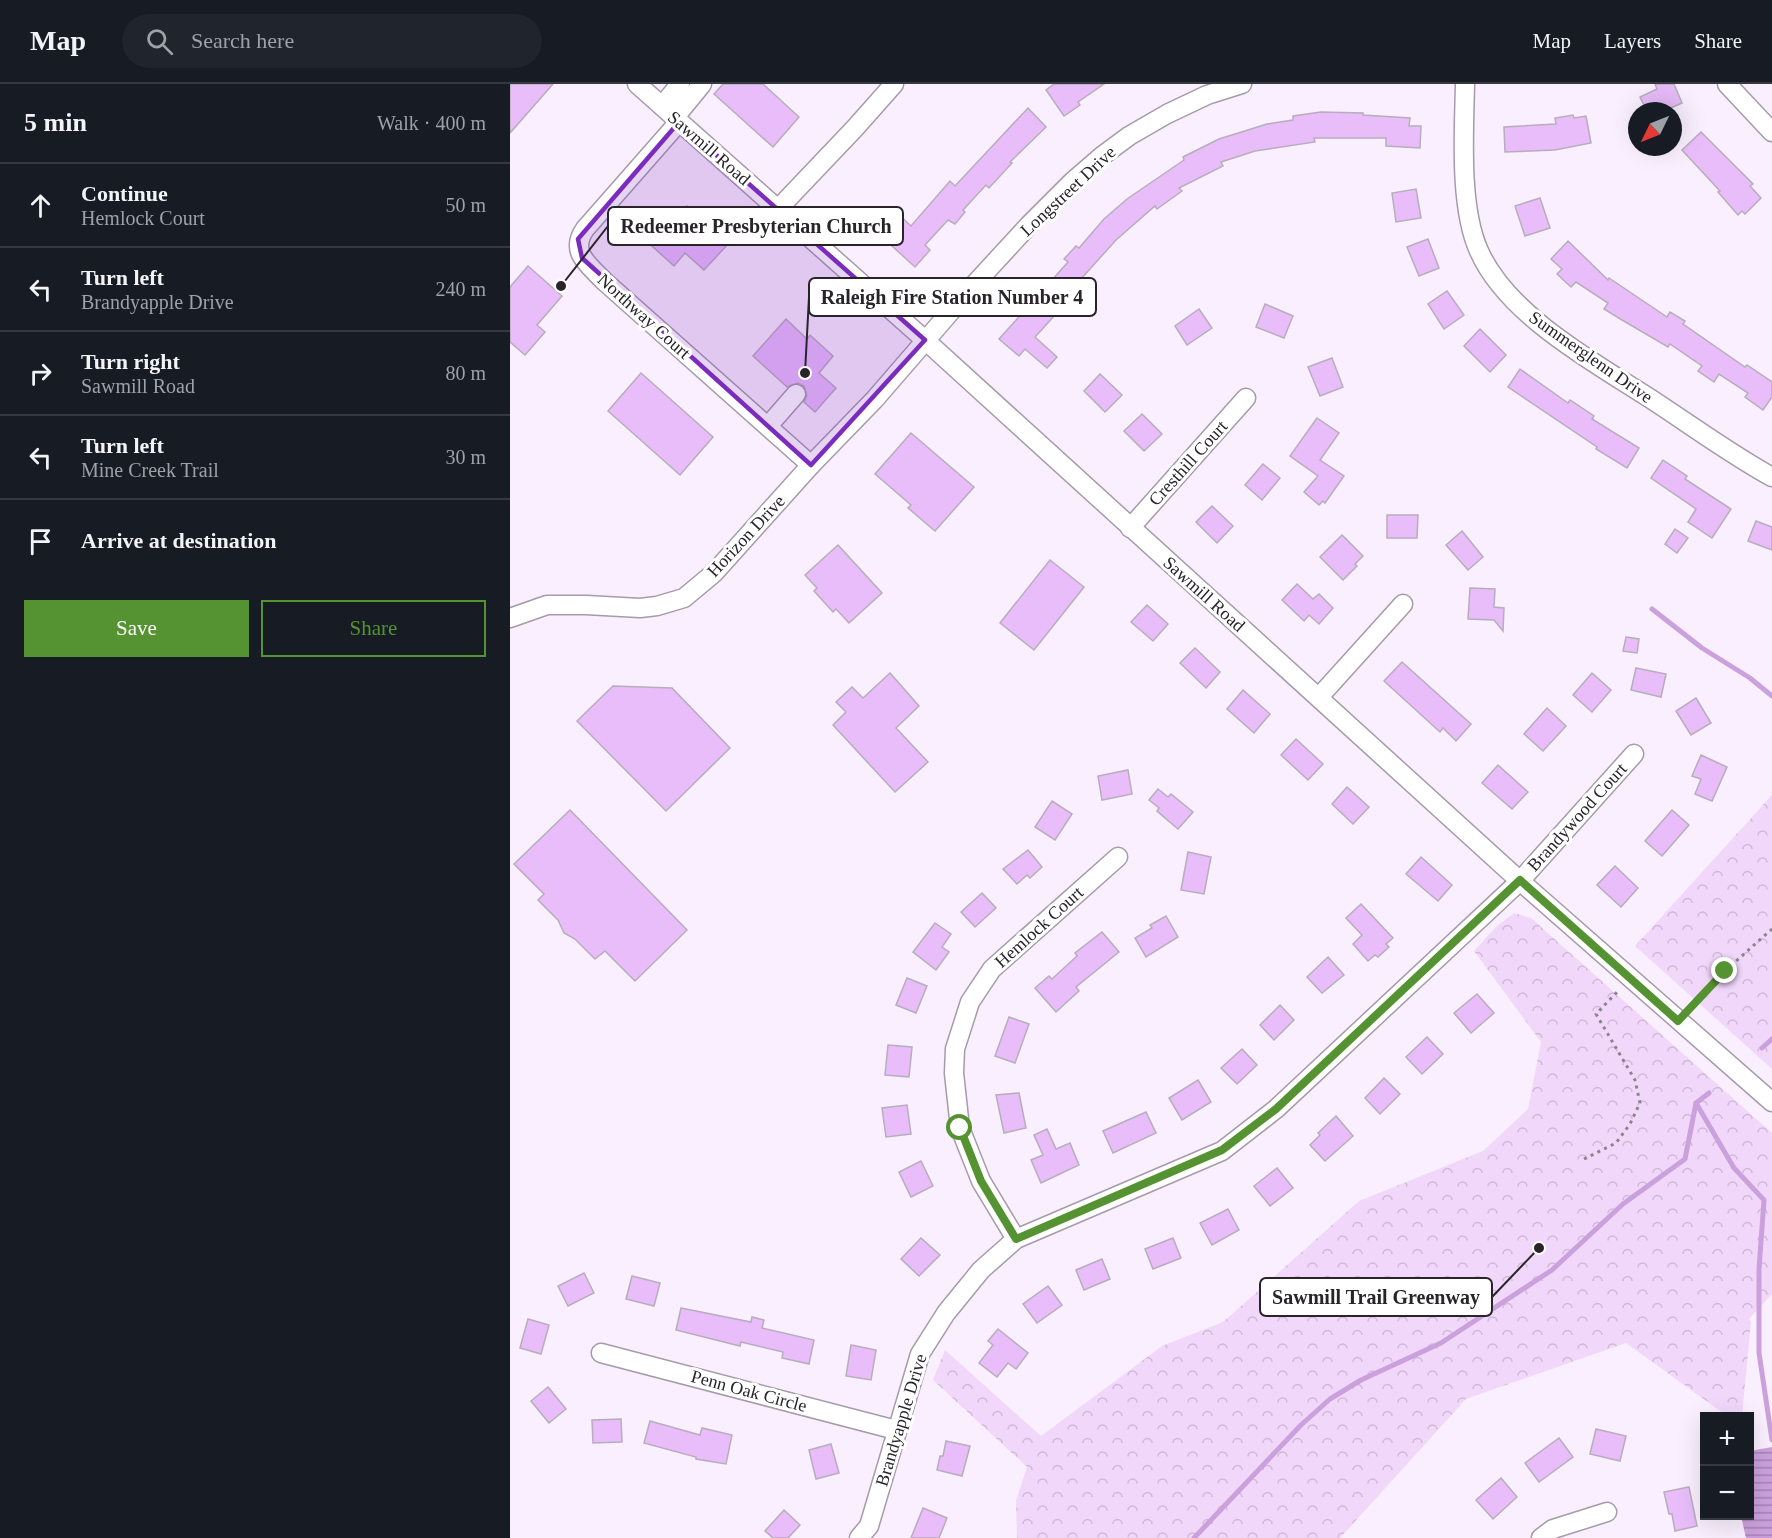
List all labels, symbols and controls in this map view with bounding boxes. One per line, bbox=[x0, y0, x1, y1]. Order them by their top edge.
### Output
search box bbox=[122, 14, 542, 68]
text: Map bbox=[30, 25, 86, 56]
icon: search bbox=[143, 25, 176, 58]
text: Search here bbox=[191, 28, 294, 53]
text: Map bbox=[1533, 29, 1571, 53]
text: Layers bbox=[1604, 29, 1661, 53]
text: Share bbox=[1694, 29, 1742, 53]
north arrow bbox=[1628, 102, 1682, 156]
street label: Sawmill Road bbox=[664, 107, 754, 189]
text: 5 min bbox=[24, 108, 87, 137]
text: Walk · 400 m bbox=[377, 112, 486, 134]
street label: Longstreet Drive bbox=[1016, 142, 1120, 240]
text: Continue bbox=[81, 181, 168, 206]
icon: ahead bbox=[24, 189, 57, 222]
text: 50 m bbox=[445, 194, 486, 216]
text: Hemlock Court bbox=[81, 207, 205, 229]
callout: Redeemer Presbyterian Church bbox=[608, 207, 903, 245]
text: Redeemer Presbyterian Church bbox=[620, 215, 892, 238]
text: Turn left bbox=[81, 265, 164, 290]
street label: Northway Court bbox=[594, 269, 694, 363]
icon: left bbox=[24, 273, 57, 306]
text: 240 m bbox=[435, 278, 486, 300]
callout: Raleigh Fire Station Number 4 bbox=[809, 278, 1096, 316]
text: Raleigh Fire Station Number 4 bbox=[821, 286, 1083, 309]
text: Brandyapple Drive bbox=[81, 291, 234, 313]
street label: Summerglenn Drive bbox=[1525, 307, 1657, 407]
text: Turn right bbox=[81, 349, 180, 374]
icon: right bbox=[24, 357, 57, 390]
text: 80 m bbox=[445, 362, 486, 384]
text: Sawmill Road bbox=[81, 375, 195, 397]
street label: Cresthill Court bbox=[1145, 416, 1231, 510]
text: Turn left bbox=[81, 433, 164, 458]
icon: left bbox=[24, 441, 57, 474]
text: 30 m bbox=[445, 446, 486, 468]
text: Mine Creek Trail bbox=[81, 459, 219, 481]
street label: Horizon Drive bbox=[703, 491, 789, 581]
icon: arrive bbox=[24, 525, 57, 558]
text: Arrive at destination bbox=[81, 528, 277, 553]
street label: Sawmill Road bbox=[1159, 552, 1249, 636]
button: Save bbox=[24, 600, 249, 657]
button: Share bbox=[261, 600, 486, 657]
street label: Brandywood Court bbox=[1523, 759, 1631, 875]
street label: Hemlock Court bbox=[991, 882, 1087, 972]
route end bbox=[1711, 957, 1737, 983]
route start bbox=[946, 1114, 972, 1140]
callout: Sawmill Trail Greenway bbox=[1260, 1278, 1492, 1316]
text: Sawmill Trail Greenway bbox=[1272, 1286, 1480, 1309]
street label: Brandyapple Drive bbox=[871, 1351, 931, 1489]
street label: Penn Oak Circle bbox=[689, 1366, 809, 1416]
map controls bbox=[1700, 1412, 1754, 1520]
button: + bbox=[1700, 1412, 1754, 1466]
button: − bbox=[1700, 1466, 1754, 1520]

